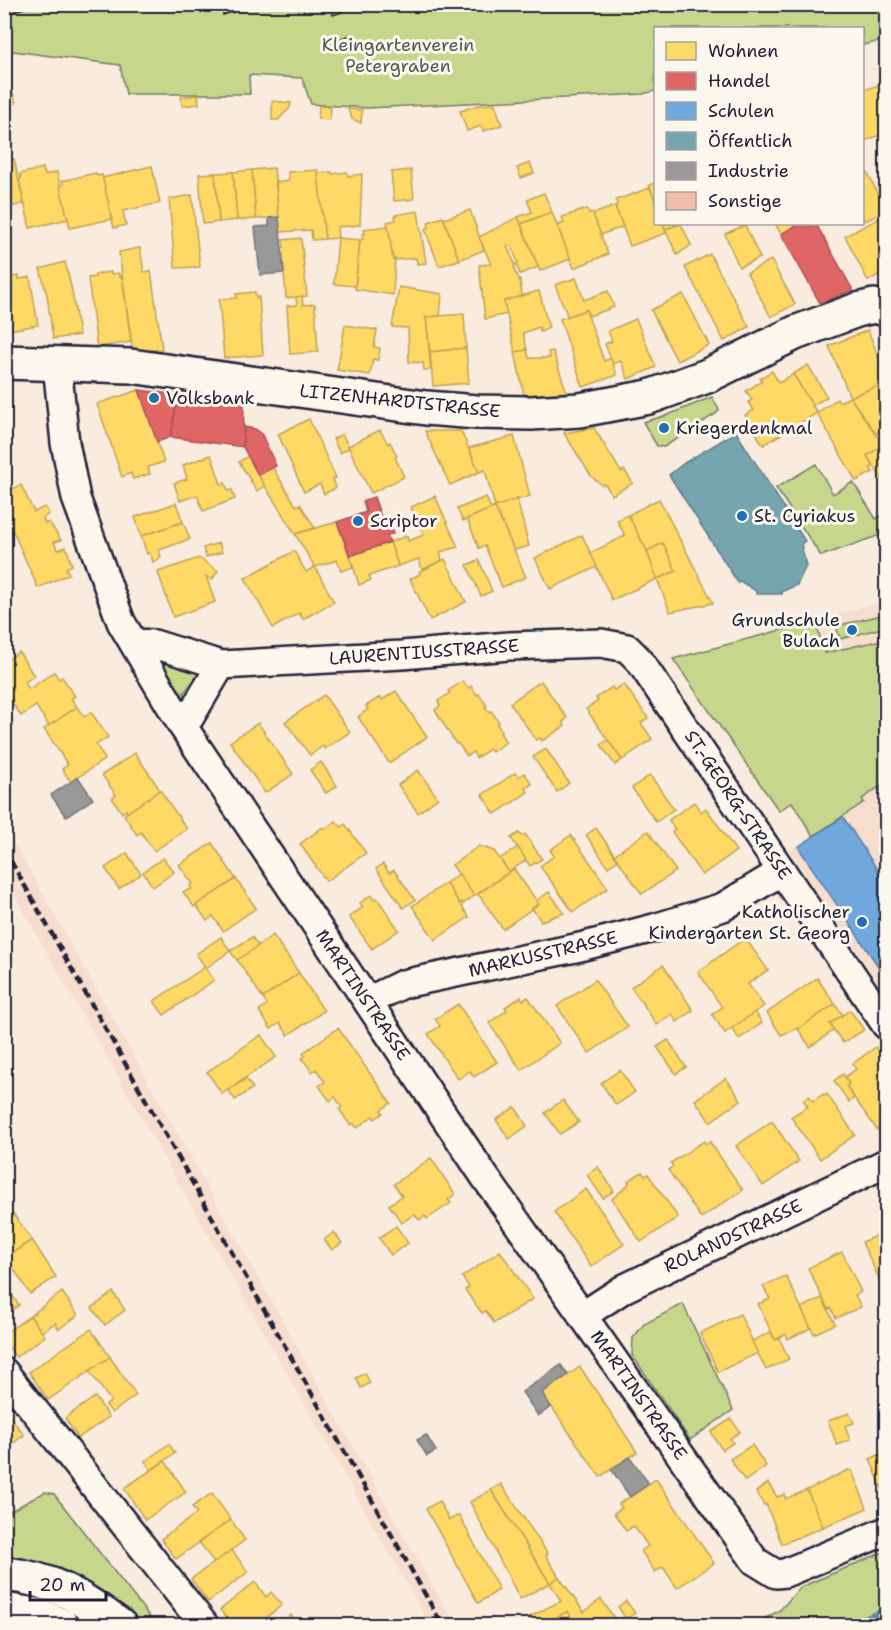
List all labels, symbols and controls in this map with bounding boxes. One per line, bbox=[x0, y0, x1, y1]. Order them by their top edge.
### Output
legend bbox=[654, 27, 864, 225]
park label: Kleingartenverein Petergraben bbox=[322, 33, 474, 78]
text: Wohnen bbox=[708, 39, 778, 63]
text: Handel bbox=[708, 69, 770, 93]
text: Schulen bbox=[708, 99, 774, 123]
text: Öffentlich bbox=[708, 129, 792, 153]
text: Industrie bbox=[708, 159, 789, 183]
text: Sonstige bbox=[708, 189, 782, 213]
street label: LITZENHARDTSTRASSE bbox=[298, 379, 502, 423]
place label: Volksbank bbox=[166, 386, 255, 410]
marker: Volksbank bbox=[147, 391, 161, 405]
place label: Kriegerdenkmal bbox=[676, 416, 813, 440]
marker: Kriegerdenkmal bbox=[657, 421, 671, 435]
place label: St. Cyriakus bbox=[754, 504, 856, 528]
place label: Scriptor bbox=[370, 509, 438, 533]
marker: St. Cyriakus bbox=[735, 509, 749, 523]
marker: Scriptor bbox=[351, 514, 365, 528]
place label: Grundschule Bulach bbox=[731, 608, 840, 653]
marker: Grundschule Bulach bbox=[845, 623, 859, 637]
street label: LAURENTIUSSTRASSE bbox=[328, 633, 520, 671]
street label: ST.-GEORG-STRASSE bbox=[679, 725, 797, 885]
place label: Katholischer Kindergarten St. Georg bbox=[648, 900, 850, 945]
marker: Katholischer Kindergarten St. Georg bbox=[855, 915, 869, 929]
street label: MARTINSTRASSE bbox=[310, 925, 416, 1065]
street label: MARKUSSTRASSE bbox=[466, 925, 620, 983]
street label: ROLANDSTRASSE bbox=[660, 1193, 806, 1279]
street label: MARTINSTRASSE bbox=[585, 1325, 693, 1465]
scale bar bbox=[30, 1564, 106, 1602]
text: 20 m bbox=[39, 1573, 85, 1597]

